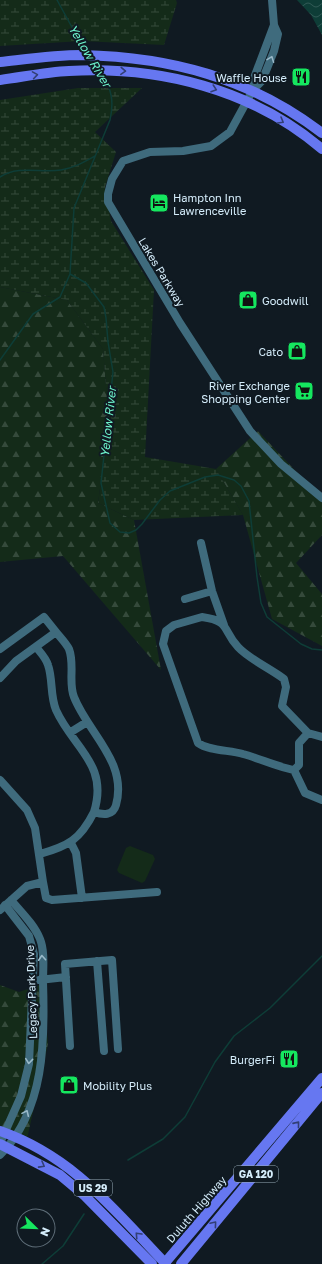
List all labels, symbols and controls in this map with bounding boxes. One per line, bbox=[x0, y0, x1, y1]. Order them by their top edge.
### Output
water label: Yellow River bbox=[65, 22, 116, 92]
one-way arrow bbox=[266, 56, 274, 63]
one-way arrow bbox=[120, 66, 126, 75]
restaurant icon: Waffle House bbox=[290, 66, 312, 88]
one-way arrow bbox=[32, 71, 38, 80]
place label: Waffle House bbox=[216, 71, 287, 84]
one-way arrow bbox=[210, 84, 217, 93]
one-way arrow bbox=[277, 116, 284, 123]
place label: Hampton Inn Lawrenceville bbox=[173, 191, 246, 217]
hotel icon: Hampton Inn Lawrenceville bbox=[148, 192, 170, 214]
street label: Lakes Parkway bbox=[136, 235, 188, 309]
shop icon: Goodwill bbox=[237, 289, 259, 311]
place label: Goodwill bbox=[262, 294, 309, 307]
shop icon: Cato bbox=[286, 340, 308, 362]
place label: Cato bbox=[258, 345, 283, 358]
place label: River Exchange Shopping Center bbox=[201, 379, 291, 405]
supermarket icon: River Exchange Shopping Center bbox=[293, 380, 315, 402]
water label: Yellow River bbox=[97, 384, 119, 458]
street label: Legacy Park Drive bbox=[23, 945, 39, 1039]
one-way arrow bbox=[38, 955, 47, 961]
restaurant icon: BurgerFi bbox=[278, 1048, 300, 1070]
place label: BurgerFi bbox=[230, 1053, 275, 1066]
one-way arrow bbox=[24, 1058, 33, 1064]
shop icon: Mobility Plus bbox=[58, 1074, 80, 1096]
place label: Mobility Plus bbox=[83, 1079, 152, 1092]
one-way arrow bbox=[22, 1110, 30, 1117]
one-way arrow bbox=[292, 1121, 299, 1128]
one-way arrow bbox=[38, 1160, 45, 1167]
road number: GA 120 bbox=[234, 1166, 278, 1182]
street label: Duluth Highway bbox=[164, 1173, 228, 1245]
road number: US 29 bbox=[74, 1180, 112, 1196]
north arrow bbox=[16, 1208, 56, 1248]
one-way arrow bbox=[209, 1221, 216, 1228]
text: N bbox=[38, 1226, 53, 1238]
one-way arrow bbox=[136, 1232, 143, 1239]

